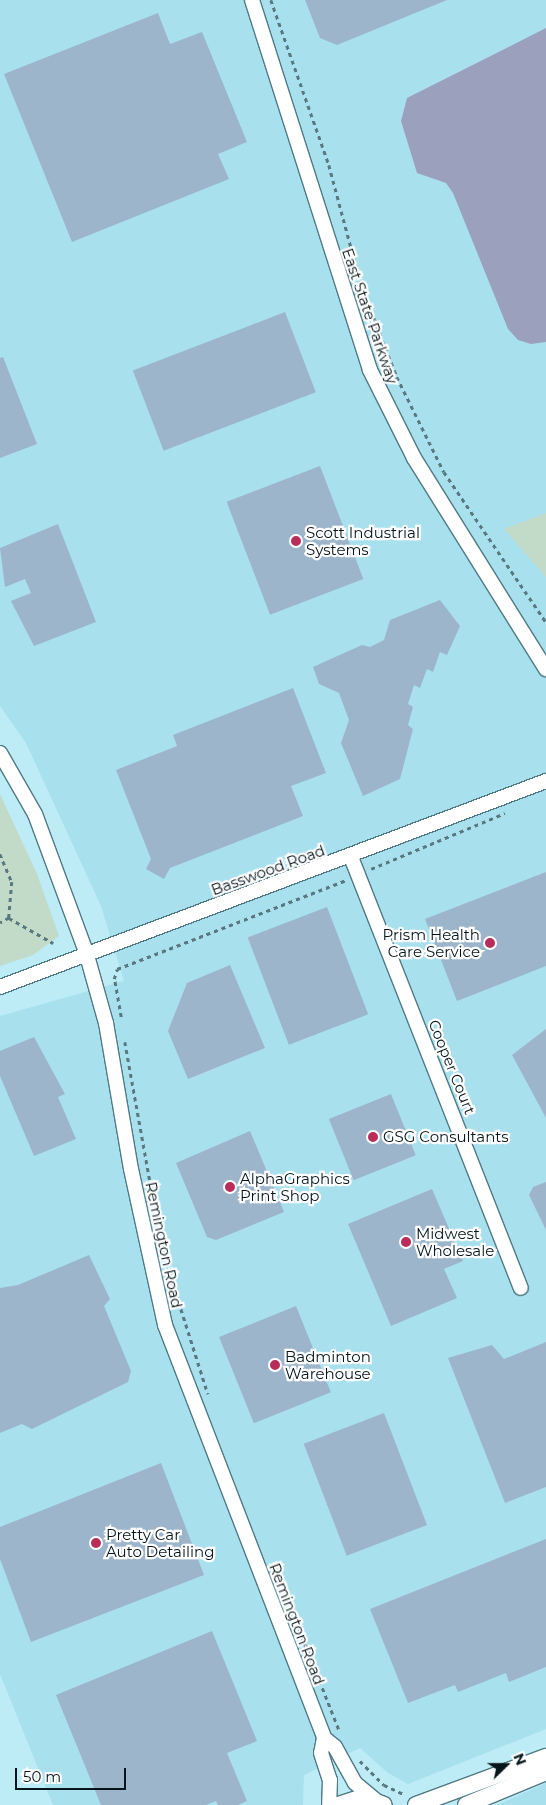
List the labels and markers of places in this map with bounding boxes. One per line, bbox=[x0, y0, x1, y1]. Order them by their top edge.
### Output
place label: Scott Industrial Systems bbox=[306, 523, 420, 558]
marker: Scott Industrial Systems bbox=[290, 535, 302, 547]
place label: Prism Health Care Service bbox=[382, 925, 480, 960]
marker: Prism Health Care Service bbox=[484, 937, 496, 949]
place label: GSG Consultants bbox=[383, 1128, 509, 1146]
marker: GSG Consultants bbox=[367, 1131, 379, 1143]
place label: AlphaGraphics Print Shop bbox=[240, 1169, 350, 1204]
marker: AlphaGraphics Print Shop bbox=[224, 1181, 236, 1193]
place label: Midwest Wholesale bbox=[416, 1224, 494, 1259]
marker: Midwest Wholesale bbox=[400, 1236, 412, 1248]
place label: Badminton Warehouse bbox=[285, 1347, 371, 1382]
marker: Badminton Warehouse bbox=[269, 1359, 281, 1371]
place label: Pretty Car Auto Detailing bbox=[106, 1525, 214, 1560]
marker: Pretty Car Auto Detailing bbox=[90, 1537, 102, 1549]

